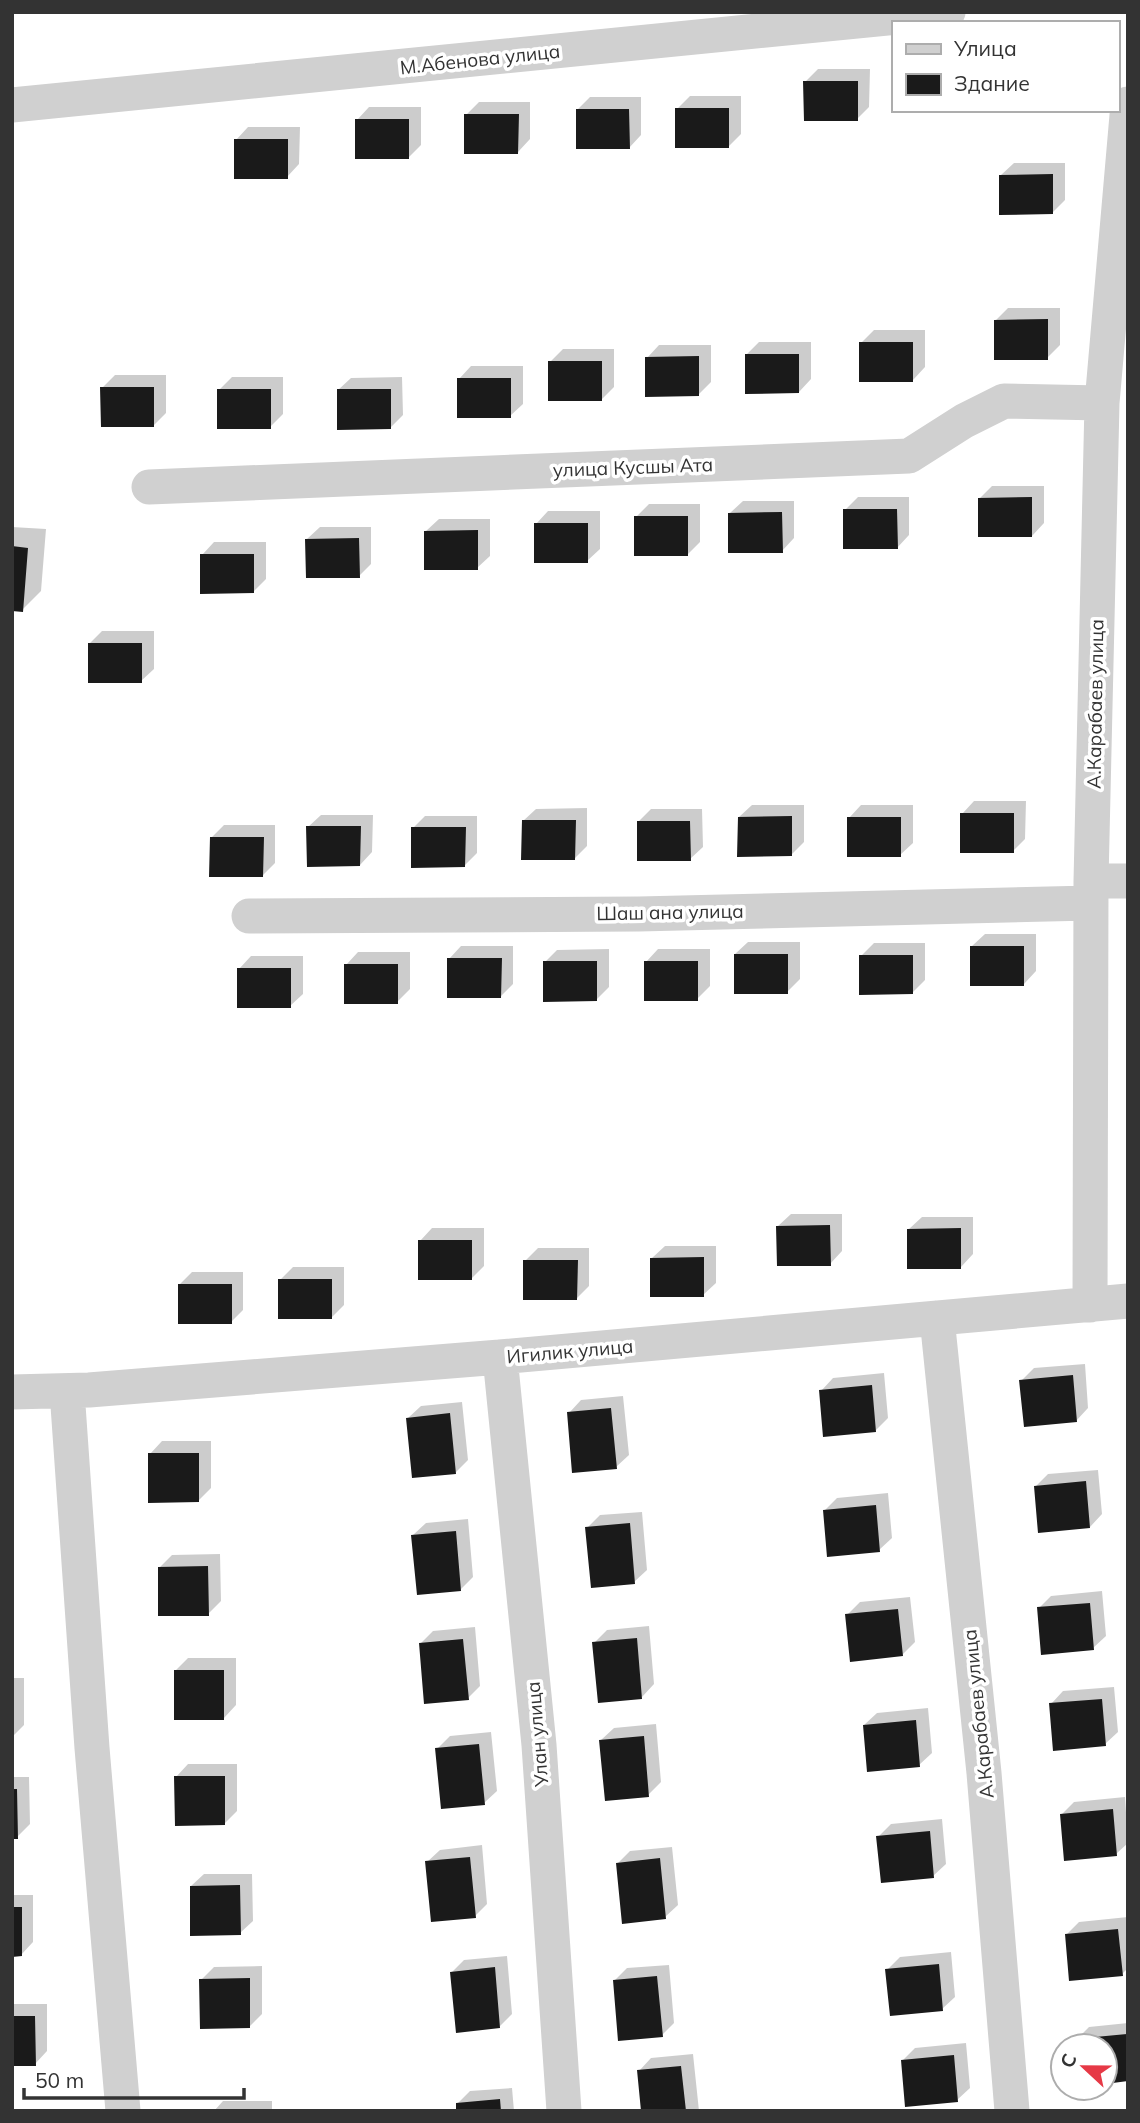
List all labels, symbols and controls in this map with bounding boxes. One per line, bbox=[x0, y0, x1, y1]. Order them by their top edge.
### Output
legend bbox=[892, 21, 1119, 112]
text: Улица bbox=[953, 35, 1017, 61]
street label: М.Абенова улица bbox=[399, 39, 561, 79]
text: Здание bbox=[954, 70, 1030, 96]
street label: улица Кусшы Ата bbox=[552, 452, 714, 482]
street label: А.Карабаев улица bbox=[1082, 619, 1108, 789]
street label: Шаш ана улица bbox=[596, 899, 744, 925]
street label: Игилик улица bbox=[506, 1334, 634, 1368]
street label: А.Карабаев улица bbox=[957, 1628, 999, 1800]
street label: Улан улица bbox=[520, 1680, 554, 1789]
north arrow bbox=[1049, 2032, 1119, 2102]
text: С bbox=[1055, 2050, 1082, 2071]
scale bar bbox=[24, 2056, 245, 2100]
text: 50 m bbox=[35, 2067, 84, 2093]

